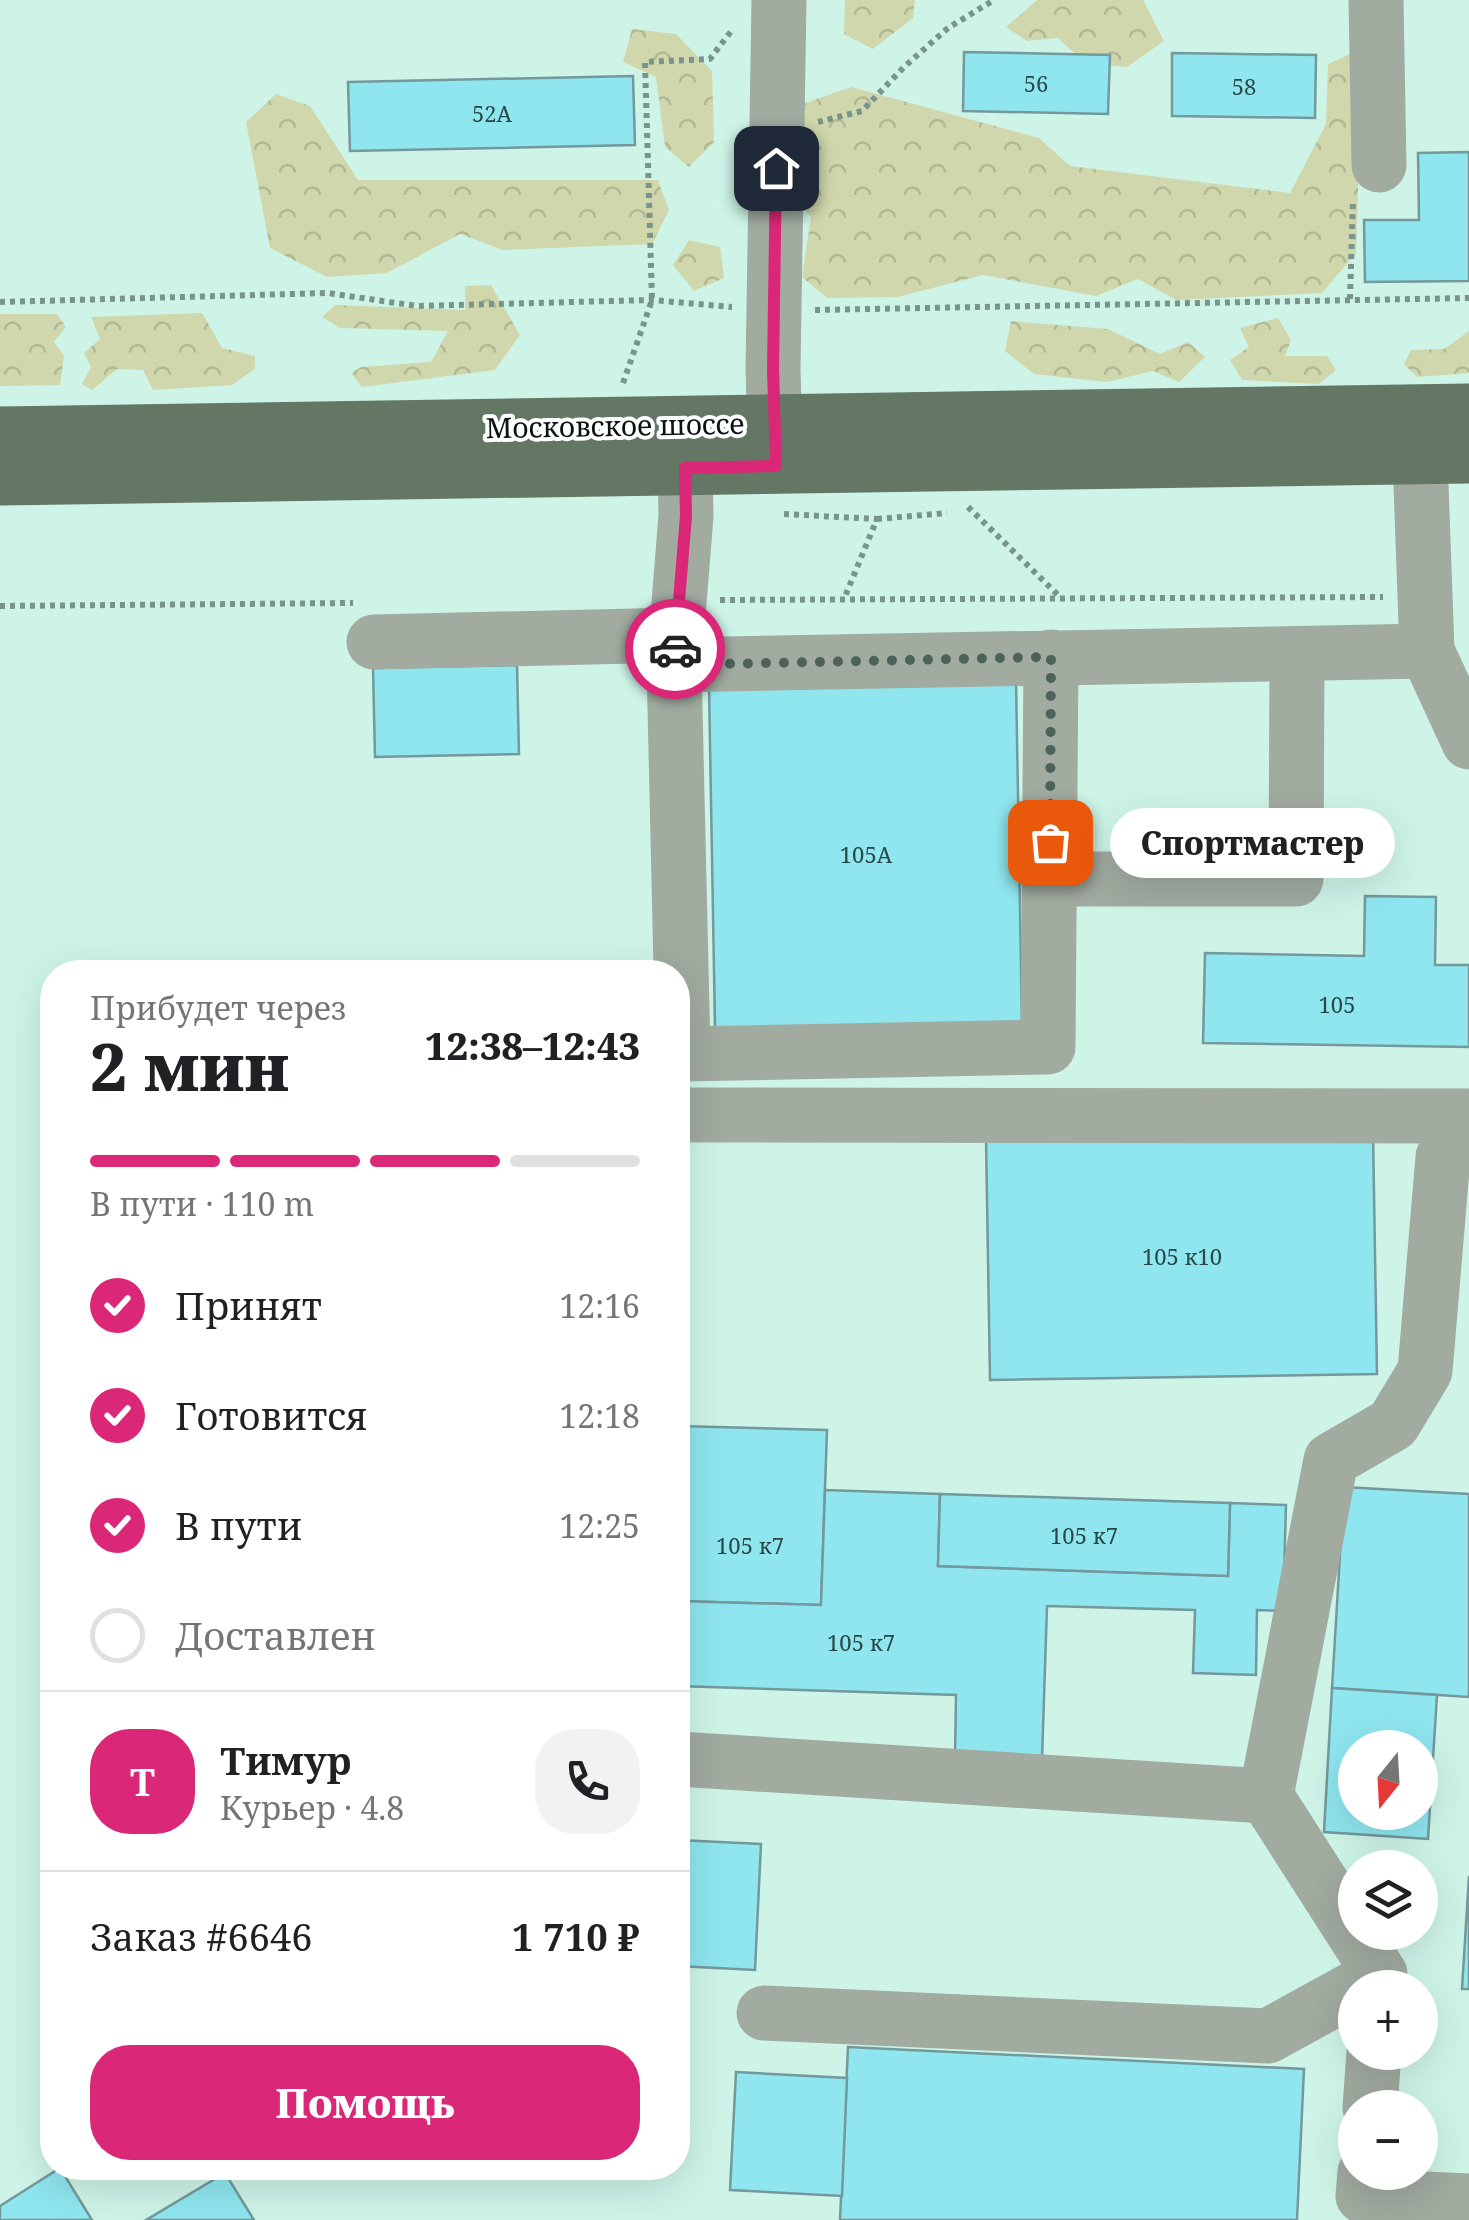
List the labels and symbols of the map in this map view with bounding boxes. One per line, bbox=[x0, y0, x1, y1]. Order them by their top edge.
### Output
house number: 56 bbox=[1024, 68, 1048, 98]
house number: 58 bbox=[1232, 71, 1256, 101]
house number: 52А bbox=[472, 98, 513, 128]
pin bbox=[734, 126, 819, 211]
street label: Московское шоссе bbox=[485, 404, 745, 446]
courier bbox=[625, 599, 725, 699]
pin bbox=[1008, 800, 1093, 885]
callout: Спортмастер bbox=[1110, 807, 1395, 877]
house number: 105А bbox=[840, 839, 893, 869]
house number: 105 bbox=[1319, 989, 1355, 1019]
house number: 105 к10 bbox=[1142, 1241, 1222, 1271]
house number: 105 к7 bbox=[1050, 1520, 1118, 1550]
house number: 105 к7 bbox=[716, 1530, 784, 1560]
house number: 105 к7 bbox=[827, 1627, 895, 1657]
north arrow bbox=[1338, 1730, 1438, 1830]

